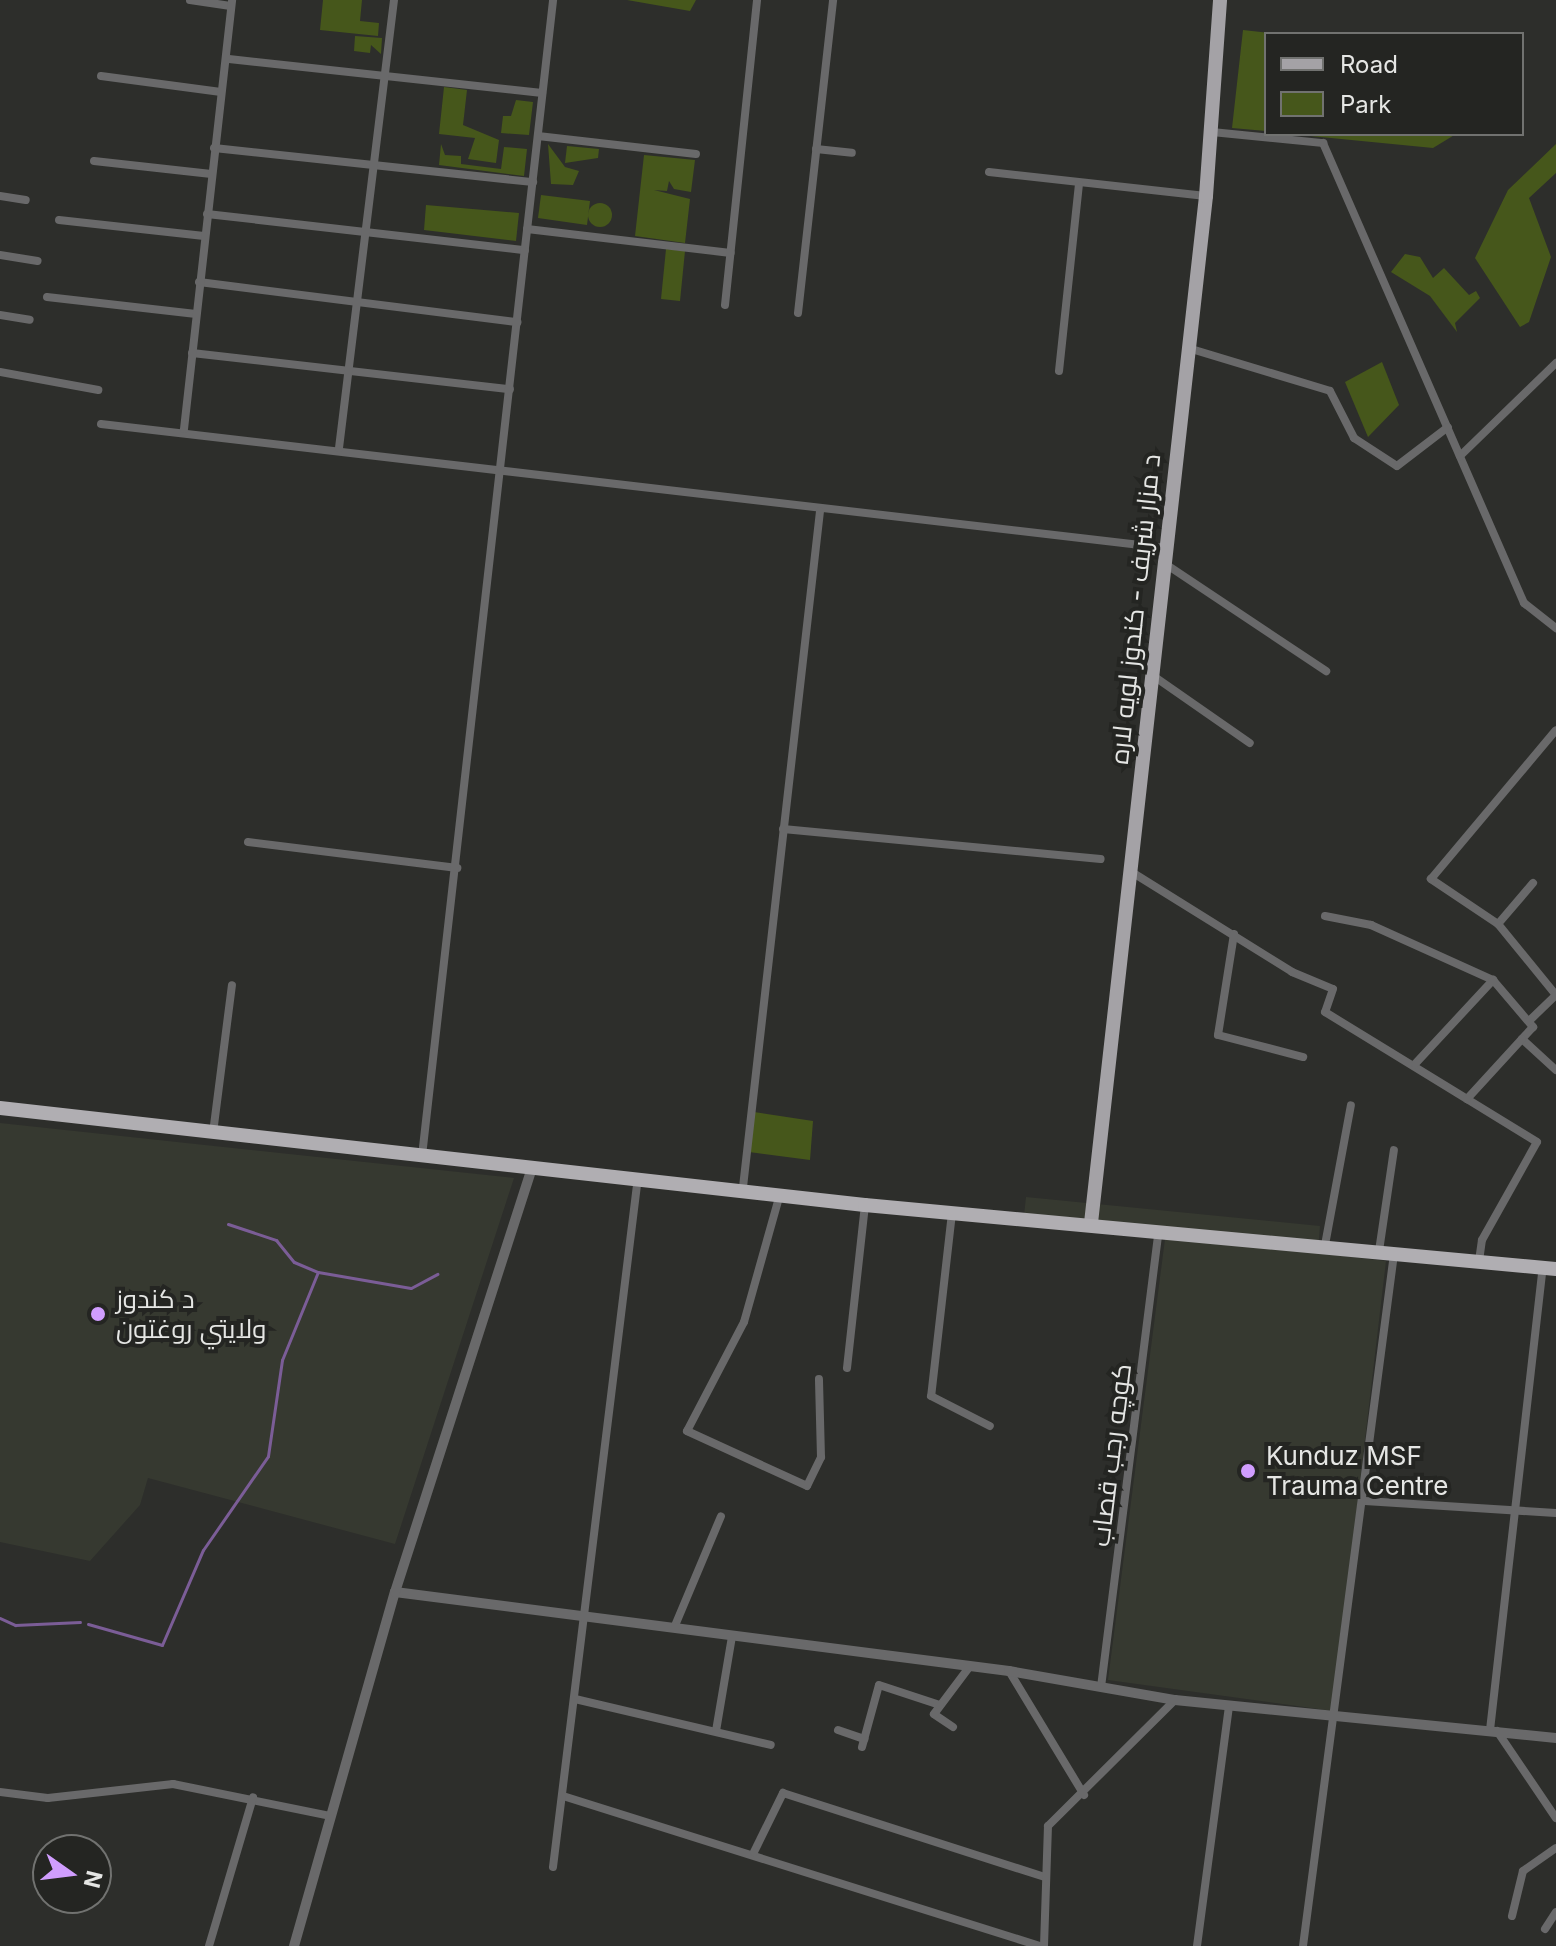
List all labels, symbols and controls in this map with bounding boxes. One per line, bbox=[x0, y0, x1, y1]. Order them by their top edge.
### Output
legend bbox=[1264, 32, 1524, 136]
text: Road bbox=[1340, 50, 1398, 79]
text: Park bbox=[1340, 90, 1391, 119]
street label: د مزار شریف - کندوز لویه لاره bbox=[1103, 452, 1167, 766]
place label: د کندوز ولایتي روغتون bbox=[116, 1283, 266, 1344]
marker: د کندوز ولایتي روغتون bbox=[87, 1303, 109, 1325]
street label: کوچه رجب قصاب bbox=[1084, 1362, 1138, 1548]
place label: Kunduz MSF Trauma Centre bbox=[1266, 1440, 1448, 1502]
marker: Kunduz MSF Trauma Centre bbox=[1237, 1460, 1259, 1482]
north arrow bbox=[32, 1834, 112, 1914]
text: N bbox=[79, 1868, 108, 1891]

